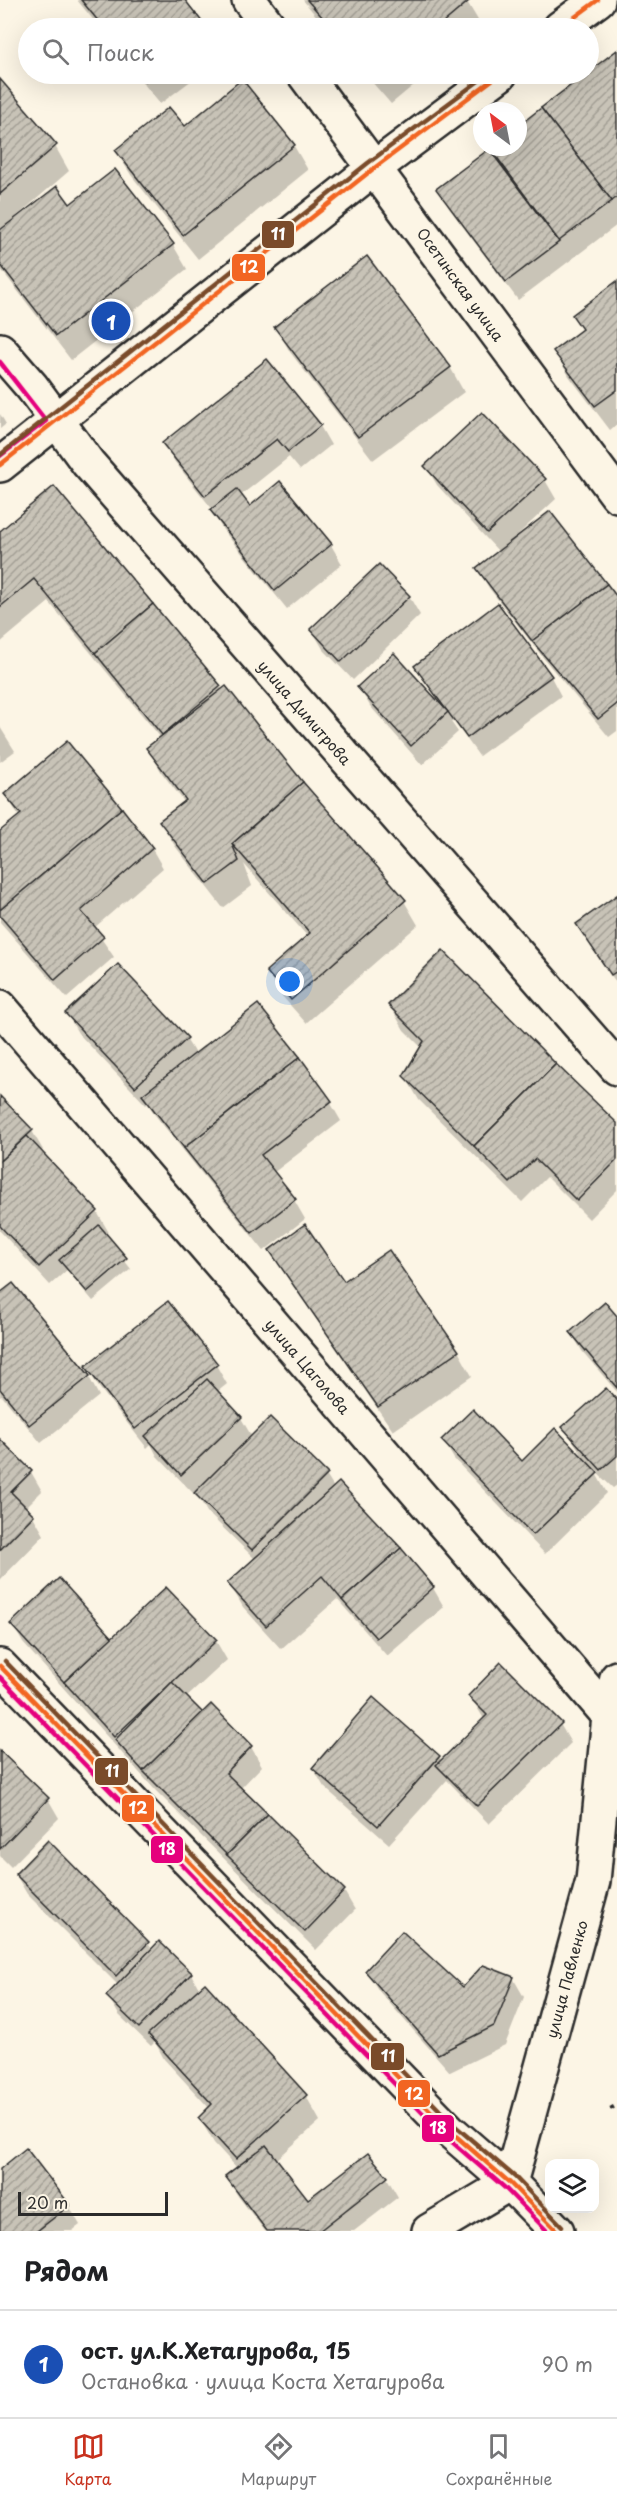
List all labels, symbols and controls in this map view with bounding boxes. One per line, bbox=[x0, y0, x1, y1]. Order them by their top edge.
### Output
search box bbox=[18, 18, 599, 84]
icon: search bbox=[39, 35, 72, 68]
text: Поиск bbox=[87, 35, 154, 68]
north arrow bbox=[473, 102, 527, 156]
line badge: 11 bbox=[261, 220, 295, 249]
text: 11 bbox=[271, 221, 285, 245]
street label: Осетинская улица bbox=[412, 222, 510, 346]
line badge: 12 bbox=[231, 253, 266, 282]
text: 12 bbox=[240, 254, 258, 278]
pin: 1 bbox=[92, 298, 130, 344]
street label: улица Димитрова bbox=[253, 655, 358, 770]
your location bbox=[275, 967, 304, 996]
street label: улица Цаголова bbox=[260, 1313, 356, 1419]
line badge: 11 bbox=[94, 1757, 129, 1786]
text: 11 bbox=[105, 1758, 119, 1782]
line badge: 12 bbox=[121, 1794, 155, 1823]
text: 12 bbox=[129, 1795, 147, 1819]
line badge: 18 bbox=[150, 1835, 184, 1864]
text: 18 bbox=[158, 1836, 176, 1860]
street label: улица Павленко bbox=[539, 1918, 593, 2040]
line badge: 11 bbox=[370, 2042, 405, 2071]
text: 11 bbox=[381, 2043, 395, 2067]
line badge: 12 bbox=[397, 2079, 431, 2108]
text: 12 bbox=[405, 2081, 423, 2105]
line badge: 18 bbox=[421, 2114, 455, 2143]
text: 18 bbox=[429, 2115, 447, 2139]
map controls bbox=[545, 2159, 599, 2213]
button: layers bbox=[545, 2159, 599, 2213]
scale bar bbox=[18, 2189, 168, 2216]
text: 20 m bbox=[27, 2190, 68, 2214]
text: Рядом bbox=[24, 2251, 109, 2290]
text: ост. ул.К.Хетагурова, 15 bbox=[81, 2333, 351, 2366]
text: 1 bbox=[39, 2349, 48, 2379]
text: 90 m bbox=[542, 2349, 593, 2379]
text: Остановка · улица Коста Хетагурова bbox=[81, 2366, 444, 2396]
tab: Карта bbox=[65, 2430, 112, 2490]
tab: Маршрут bbox=[241, 2430, 316, 2490]
tab: Сохранённые bbox=[445, 2430, 552, 2490]

